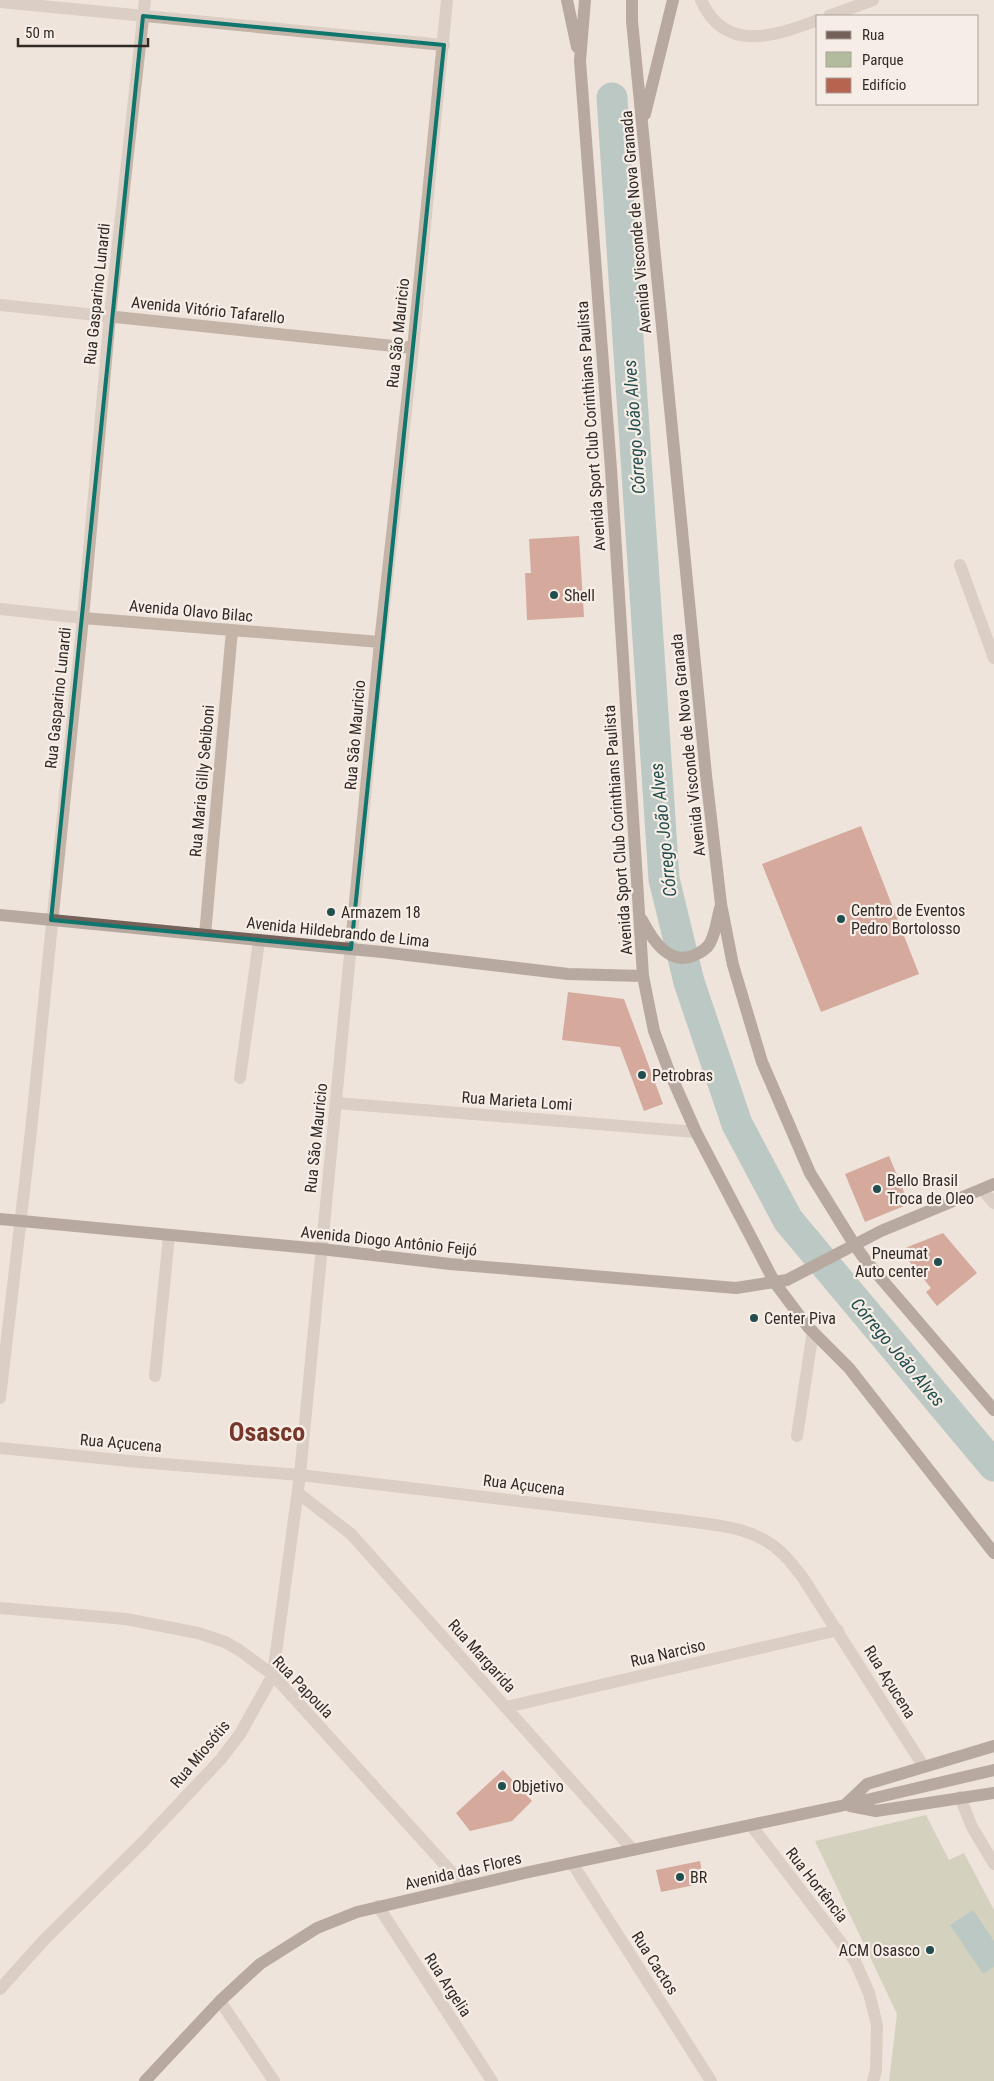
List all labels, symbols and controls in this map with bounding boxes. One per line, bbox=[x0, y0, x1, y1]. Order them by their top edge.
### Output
scale bar bbox=[18, 15, 148, 47]
legend bbox=[816, 15, 979, 105]
text: 50 m bbox=[25, 24, 55, 42]
text: Rua bbox=[862, 26, 884, 44]
text: Parque bbox=[862, 51, 904, 69]
text: Edifício bbox=[862, 76, 906, 94]
street label: Avenida Visconde de Nova Granada bbox=[617, 110, 655, 334]
street label: Rua Gasparino Lunardi bbox=[80, 222, 114, 366]
street label: Rua São Mauricio bbox=[383, 277, 413, 389]
street label: Avenida Vitório Tafarello bbox=[130, 292, 286, 328]
street label: Avenida Sport Club Corinthians Paulista bbox=[573, 300, 609, 552]
water label: Córrego João Alves bbox=[619, 359, 649, 495]
place label: Shell bbox=[564, 586, 595, 605]
marker: Shell bbox=[548, 589, 560, 601]
street label: Avenida Olavo Bilac bbox=[128, 596, 254, 626]
street label: Rua Gasparino Lunardi bbox=[41, 626, 75, 770]
street label: Avenida Visconde de Nova Granada bbox=[667, 633, 709, 857]
street label: Rua São Mauricio bbox=[341, 679, 369, 791]
street label: Rua Maria Gilly Sebiboni bbox=[186, 704, 218, 858]
street label: Avenida Sport Club Corinthians Paulista bbox=[600, 704, 636, 956]
water label: Córrego João Alves bbox=[646, 762, 680, 898]
place label: Centro de Eventos Pedro Bortolosso bbox=[851, 901, 965, 938]
place label: Armazem 18 bbox=[341, 903, 421, 922]
marker: Armazem 18 bbox=[325, 906, 337, 918]
street label: Avenida Hildebrando de Lima bbox=[245, 913, 431, 951]
marker: Centro de Eventos Pedro Bortolosso bbox=[835, 913, 847, 925]
place label: Petrobras bbox=[652, 1066, 713, 1085]
marker: Petrobras bbox=[636, 1069, 648, 1081]
street label: Rua São Mauricio bbox=[301, 1082, 331, 1194]
street label: Rua Marieta Lomi bbox=[461, 1088, 573, 1114]
place label: Bello Brasil Troca de Oleo bbox=[887, 1171, 974, 1208]
marker: Bello Brasil Troca de Oleo bbox=[871, 1183, 883, 1195]
street label: Avenida Diogo Antônio Feijó bbox=[300, 1222, 478, 1260]
place label: Pneumat Auto center bbox=[855, 1244, 928, 1281]
marker: Pneumat Auto center bbox=[932, 1256, 944, 1268]
water label: Córrego João Alves bbox=[847, 1294, 949, 1410]
place label: Center Piva bbox=[764, 1309, 836, 1328]
marker: Center Piva bbox=[748, 1312, 760, 1324]
district label: Osasco bbox=[229, 1417, 305, 1447]
street label: Rua Açucena bbox=[79, 1430, 163, 1456]
street label: Rua Açucena bbox=[482, 1471, 566, 1499]
street label: Rua Margarida bbox=[444, 1616, 520, 1696]
street label: Rua Narciso bbox=[629, 1635, 707, 1671]
street label: Rua Açucena bbox=[860, 1642, 920, 1722]
street label: Rua Papoula bbox=[269, 1652, 337, 1722]
street label: Rua Miosótis bbox=[166, 1716, 234, 1792]
place label: Objetivo bbox=[512, 1777, 564, 1796]
marker: Objetivo bbox=[496, 1780, 508, 1792]
street label: Rua Hortência bbox=[782, 1844, 852, 1926]
street label: Avenida das Flores bbox=[403, 1848, 523, 1894]
place label: BR bbox=[690, 1868, 708, 1887]
marker: BR bbox=[674, 1871, 686, 1883]
street label: Rua Cactos bbox=[628, 1928, 682, 1998]
place label: ACM Osasco bbox=[839, 1941, 920, 1960]
marker: ACM Osasco bbox=[924, 1944, 936, 1956]
street label: Rua Argelia bbox=[420, 1950, 476, 2020]

